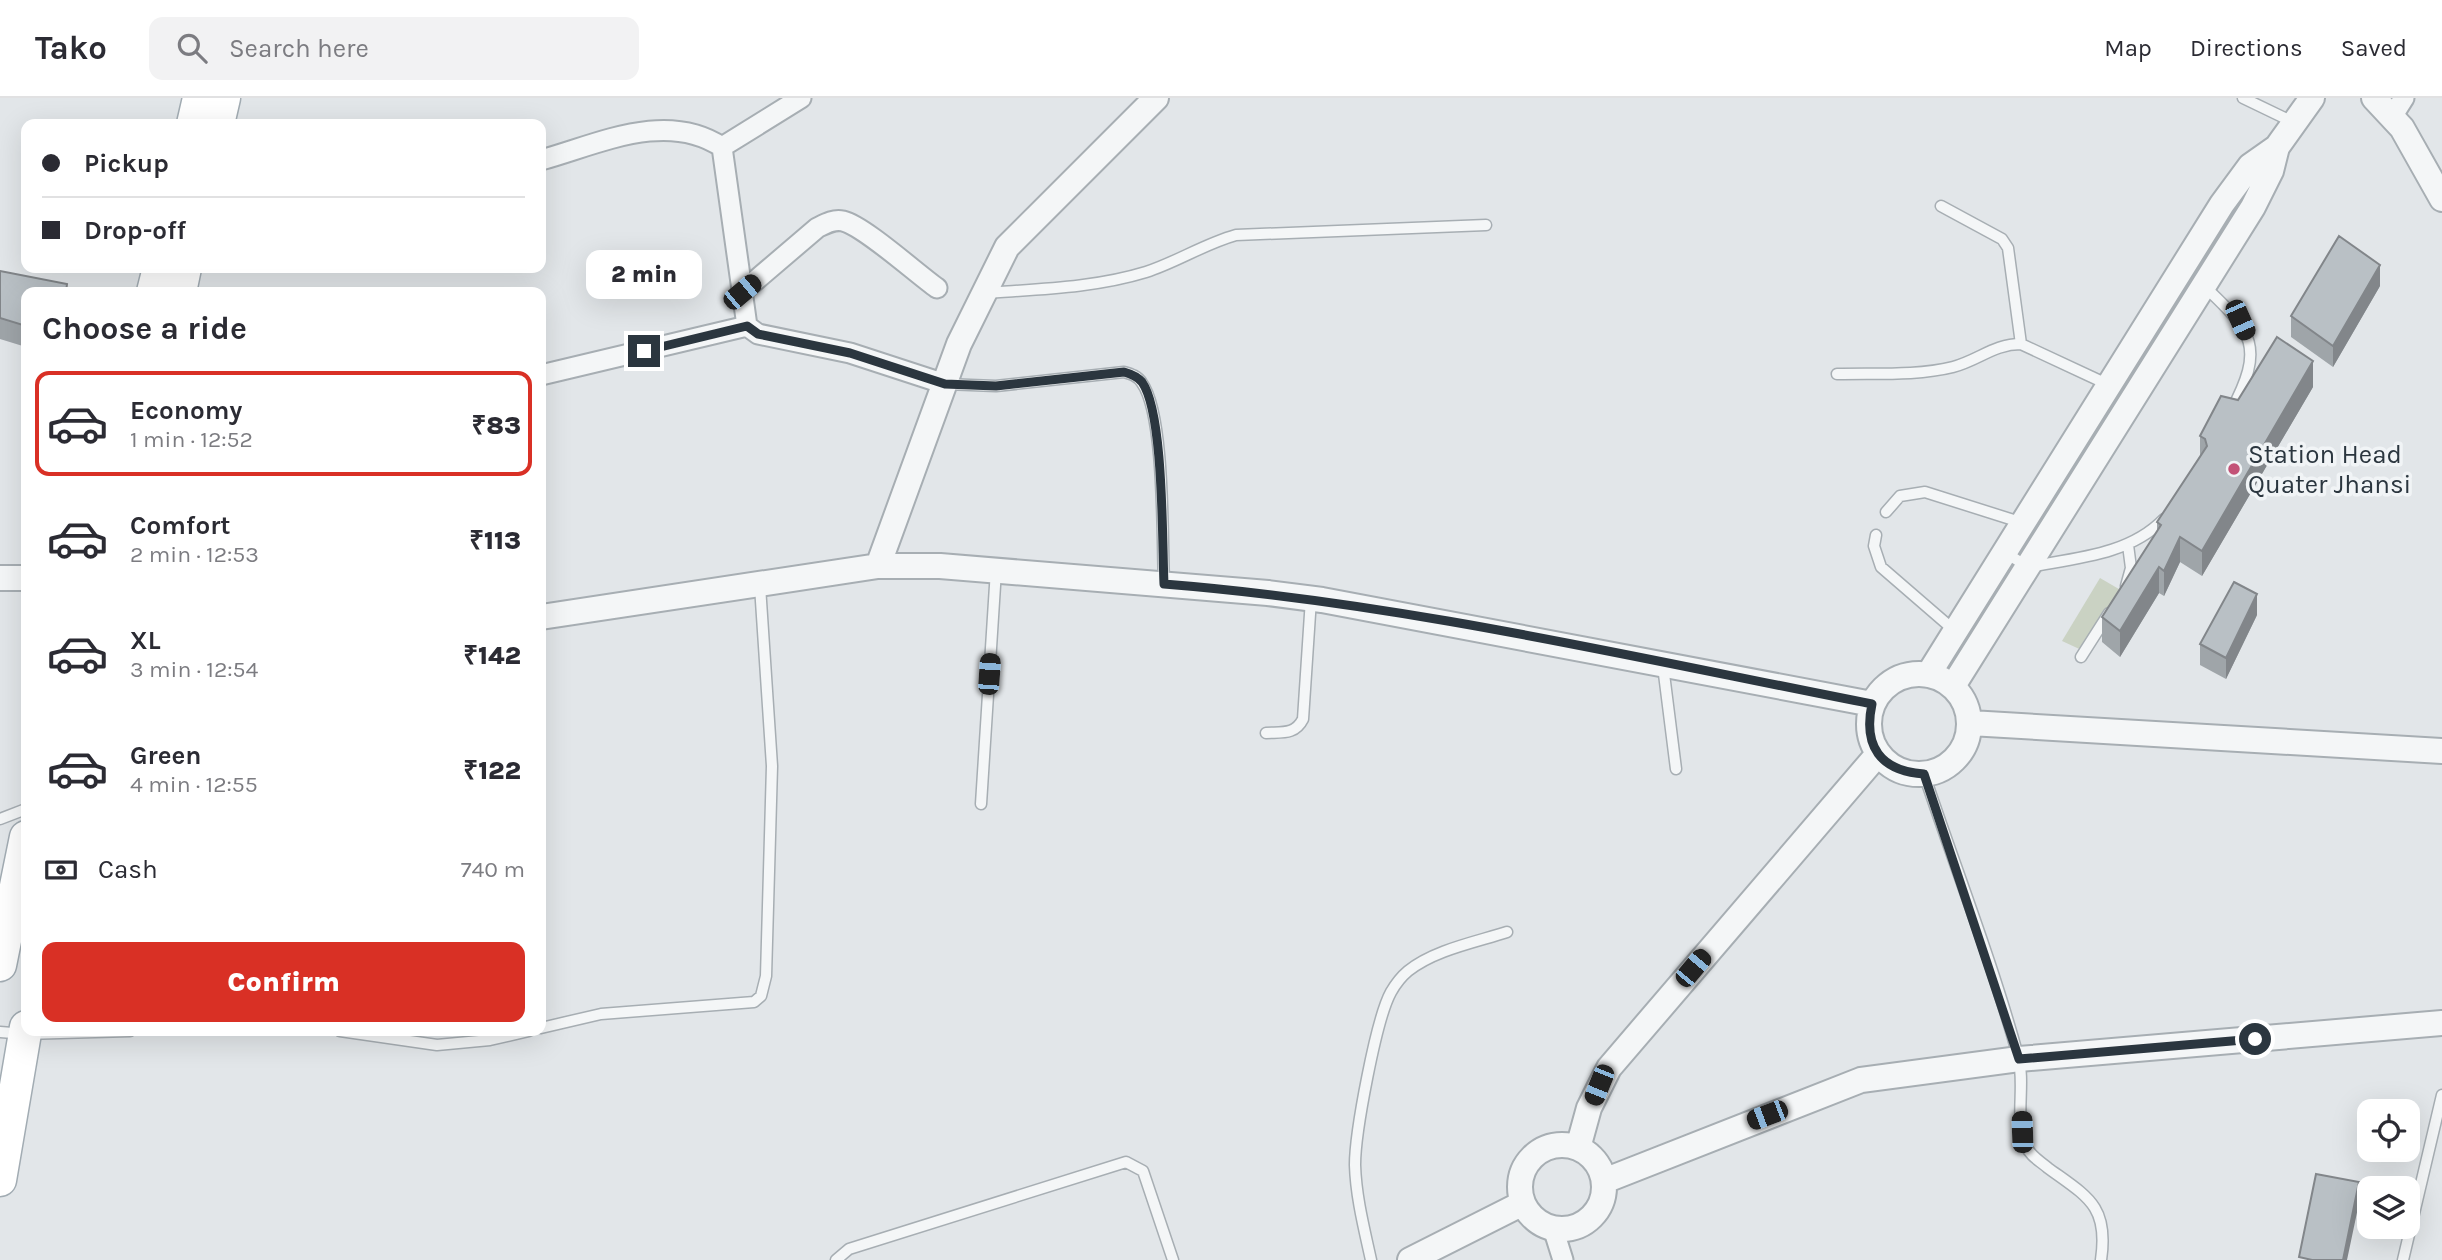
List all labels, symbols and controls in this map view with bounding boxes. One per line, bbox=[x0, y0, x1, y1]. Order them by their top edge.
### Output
search box bbox=[149, 17, 639, 80]
text: Tako bbox=[35, 29, 107, 67]
icon: search bbox=[173, 29, 211, 67]
text: Search here bbox=[229, 33, 369, 64]
text: Map bbox=[2104, 34, 2152, 62]
text: Directions bbox=[2190, 34, 2303, 62]
text: Saved bbox=[2341, 34, 2407, 62]
text: Pickup bbox=[84, 148, 169, 179]
text: Drop-off bbox=[84, 215, 186, 246]
callout: 2 min bbox=[586, 250, 702, 299]
text: 2 min bbox=[611, 261, 677, 288]
car bbox=[720, 270, 765, 314]
car bbox=[2222, 297, 2259, 343]
text: Choose a ride bbox=[42, 310, 247, 347]
route end bbox=[628, 335, 660, 367]
icon: car bbox=[46, 392, 109, 455]
text: Economy bbox=[130, 395, 242, 426]
text: ₹83 bbox=[471, 410, 521, 441]
text: 1 min · 12:52 bbox=[130, 426, 253, 453]
place label: Station Head Quater Jhansi bbox=[2248, 439, 2411, 500]
marker: Station Head Quater Jhansi bbox=[2226, 461, 2242, 477]
icon: car bbox=[46, 507, 109, 570]
text: Comfort bbox=[130, 510, 231, 541]
text: ₹113 bbox=[469, 525, 521, 556]
text: 2 min · 12:53 bbox=[130, 541, 259, 568]
icon: car bbox=[46, 622, 109, 685]
text: XL bbox=[130, 625, 161, 656]
text: ₹142 bbox=[463, 640, 521, 671]
car bbox=[978, 652, 1001, 696]
text: 3 min · 12:54 bbox=[130, 656, 258, 683]
icon: car bbox=[46, 737, 109, 800]
text: Green bbox=[130, 740, 202, 771]
text: ₹122 bbox=[463, 755, 521, 786]
text: 4 min · 12:55 bbox=[130, 771, 258, 798]
icon: cash bbox=[42, 851, 80, 889]
text: Cash bbox=[98, 854, 158, 885]
text: 740 m bbox=[461, 856, 525, 883]
button: Confirm bbox=[42, 942, 525, 1022]
car bbox=[1672, 945, 1715, 991]
route start bbox=[2239, 1023, 2271, 1055]
car bbox=[1582, 1062, 1617, 1108]
car bbox=[1744, 1098, 1791, 1132]
map controls bbox=[2357, 1099, 2420, 1239]
button: locate bbox=[2357, 1099, 2420, 1162]
car bbox=[2011, 1111, 2034, 1153]
button: layers bbox=[2357, 1176, 2420, 1239]

